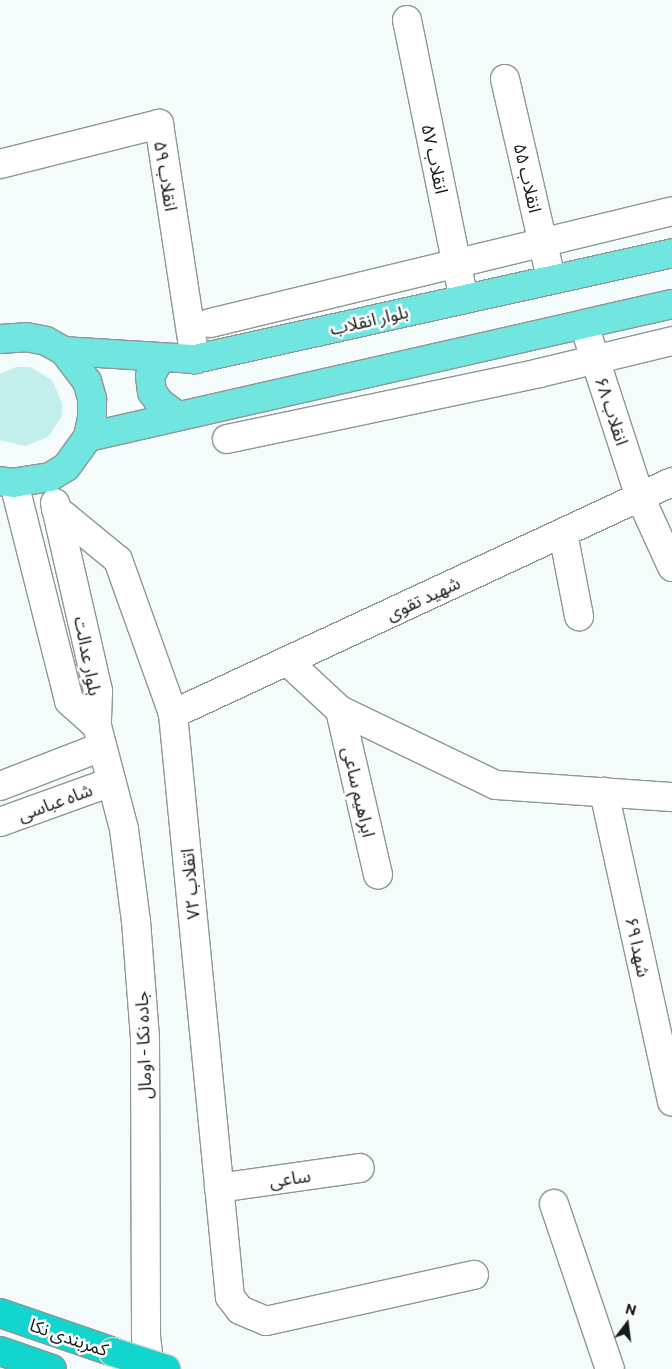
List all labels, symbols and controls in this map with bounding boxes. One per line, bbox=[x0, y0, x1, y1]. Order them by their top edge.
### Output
street label: انقلاب ۵۷ bbox=[417, 122, 453, 196]
street label: انقلاب ۵۹ bbox=[150, 139, 182, 213]
street label: انقلاب ۵۵ bbox=[510, 141, 546, 215]
street label: بلوار انقلاب bbox=[328, 301, 410, 339]
street label: انقلاب ۶۸ bbox=[591, 374, 633, 448]
street label: شهید تقوی bbox=[382, 571, 464, 625]
street label: بلوار عدالت bbox=[70, 615, 106, 697]
street label: ابراهیم ساعی bbox=[338, 745, 380, 839]
street label: شاه عباسی bbox=[15, 779, 95, 825]
street label: اتقلاب ۷۲ bbox=[176, 848, 204, 920]
street label: شهدا ۶۹ bbox=[621, 915, 655, 979]
street label: جاده نکا - اومال bbox=[130, 990, 156, 1100]
street label: ساعی bbox=[268, 1164, 312, 1192]
north arrow bbox=[602, 1299, 652, 1349]
text: N bbox=[624, 1299, 638, 1319]
street label: کمربندی نکا bbox=[27, 1314, 111, 1360]

